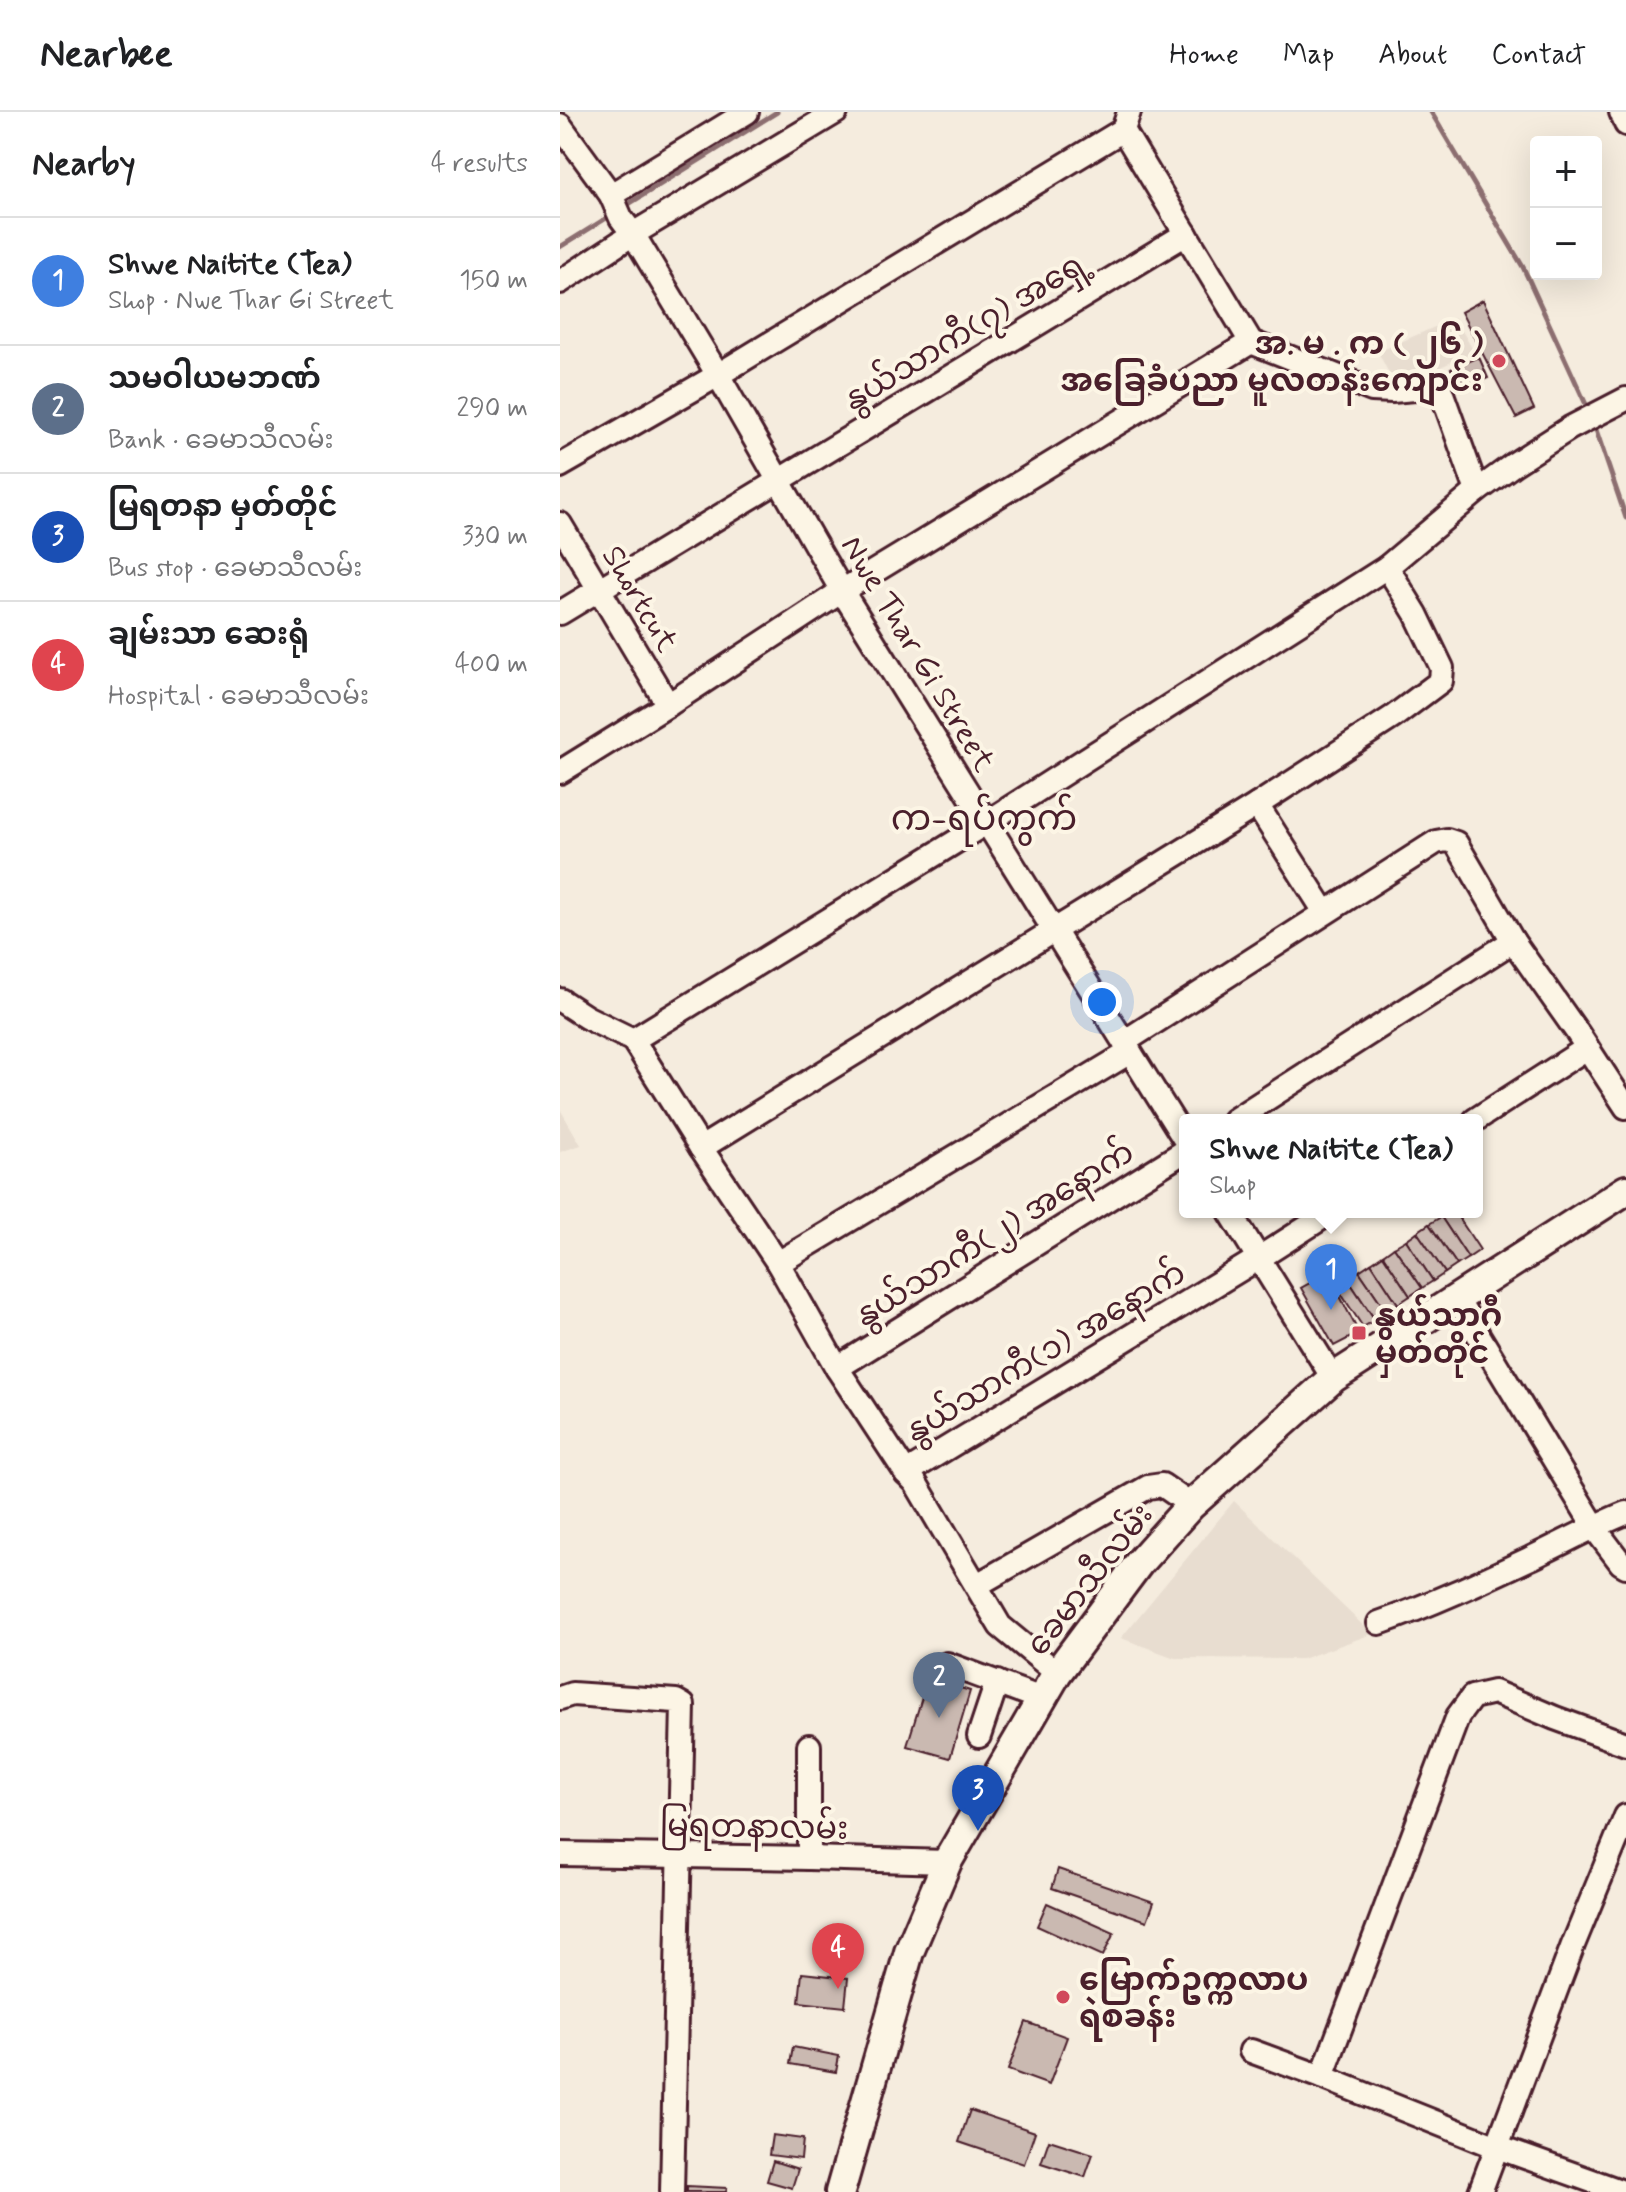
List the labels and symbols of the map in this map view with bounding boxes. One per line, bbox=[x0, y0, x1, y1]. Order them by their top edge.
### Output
street label: နွယ်သာကီ(၇) အရှေ့ bbox=[834, 238, 1099, 424]
place label: အ. မ . က ( ၂၆ ) အခြေခံပညာ မူလတန်းကျောင်း bbox=[1061, 321, 1484, 407]
marker: အ. မ . က ( ၂၆ ) အခြေခံပညာ မူလတန်းကျောင်း bbox=[1490, 352, 1508, 370]
street label: Nwe Thar Gi Street bbox=[830, 528, 1004, 780]
street label: Shortcut bbox=[591, 538, 688, 660]
district label: က-ရပ်ကွက် bbox=[891, 793, 1077, 847]
your location bbox=[1082, 982, 1122, 1022]
street label: နွယ်သာကီ(၂) အနောက် bbox=[846, 1128, 1144, 1340]
pin: 1 bbox=[1305, 1244, 1357, 1310]
street label: နွယ်သာကီ(၁) အနောက် bbox=[896, 1249, 1195, 1455]
place label: နွယ်သာဂီ မှတ်တိုင် bbox=[1375, 1293, 1502, 1378]
marker: နွယ်သာဂီ မှတ်တိုင် bbox=[1350, 1324, 1368, 1342]
street label: ခေမာသီလမ်း bbox=[1015, 1493, 1163, 1665]
pin: 2 bbox=[913, 1652, 965, 1718]
pin: 3 bbox=[952, 1765, 1004, 1831]
street label: မြရတနာလမ်း bbox=[659, 1801, 849, 1854]
pin: 4 bbox=[812, 1923, 864, 1989]
place label: မြောက်ဥက္ကလာပ ရဲစခန်း bbox=[1079, 1957, 1308, 2042]
marker: မြောက်ဥက္ကလာပ ရဲစခန်း bbox=[1054, 1988, 1072, 2006]

